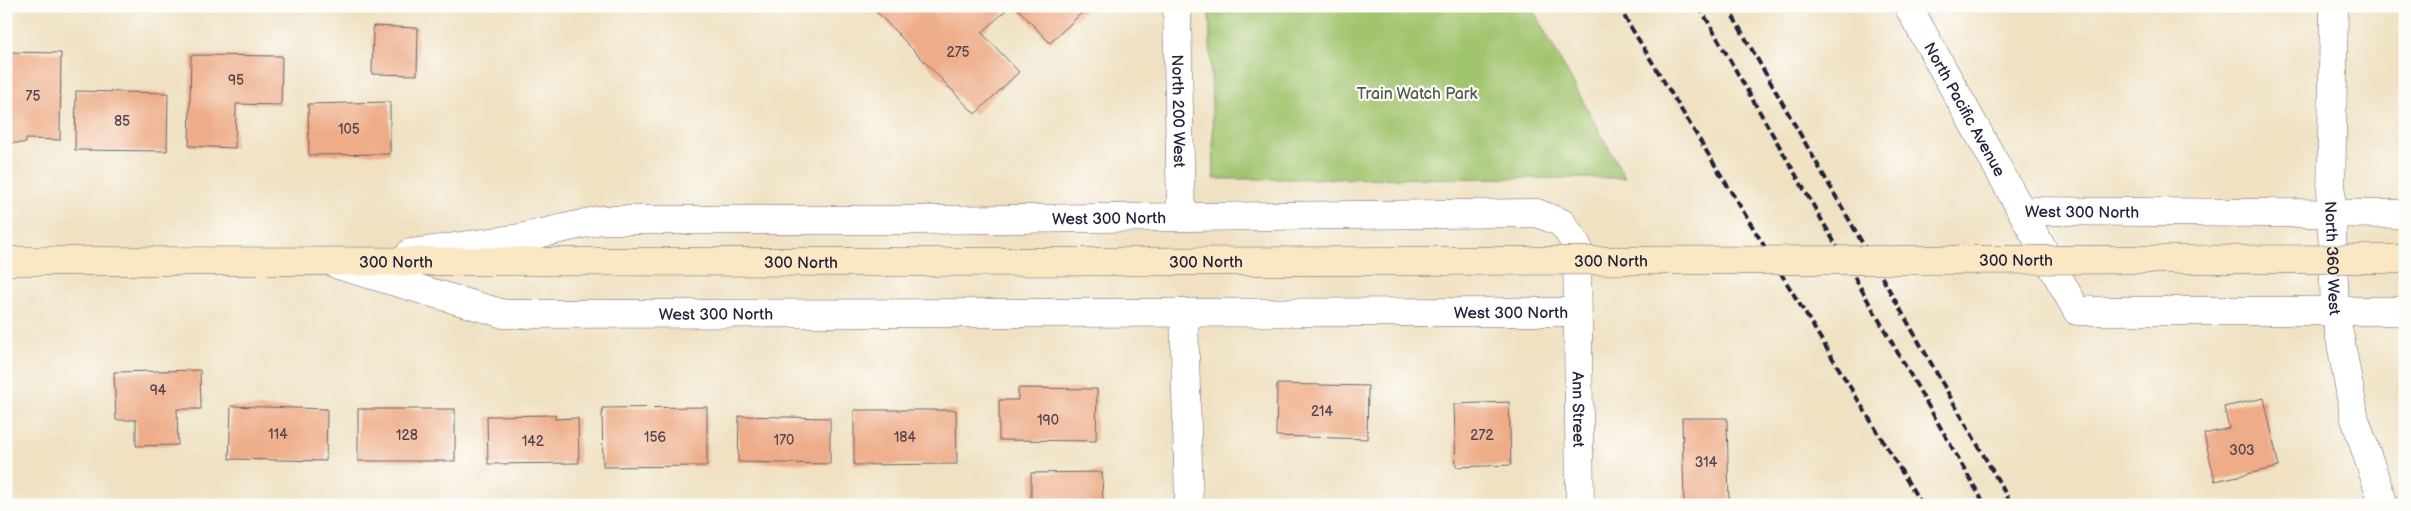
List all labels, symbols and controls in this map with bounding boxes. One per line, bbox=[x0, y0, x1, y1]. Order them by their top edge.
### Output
street label: North Pacific Avenue bbox=[1919, 40, 2009, 181]
house number: 275 bbox=[946, 44, 970, 61]
street label: North 200 West bbox=[1167, 54, 1188, 168]
house number: 95 bbox=[228, 72, 244, 89]
park label: Train Watch Park bbox=[1357, 85, 1478, 104]
house number: 75 bbox=[26, 88, 40, 105]
house number: 85 bbox=[114, 113, 130, 130]
house number: 105 bbox=[338, 121, 360, 138]
street label: North 360 West bbox=[2320, 201, 2344, 317]
street label: West 300 North bbox=[2025, 203, 2139, 223]
street label: West 300 North bbox=[1052, 209, 1166, 230]
street label: 300 North bbox=[1574, 252, 1648, 272]
street label: 300 North bbox=[1979, 252, 2053, 271]
street label: 300 North bbox=[359, 253, 433, 272]
street label: 300 North bbox=[1169, 253, 1243, 272]
street label: 300 North bbox=[764, 254, 838, 273]
street label: West 300 North bbox=[1454, 304, 1568, 323]
street label: West 300 North bbox=[659, 305, 773, 325]
street label: Ann Street bbox=[1567, 371, 1587, 448]
house number: 94 bbox=[150, 382, 167, 399]
house number: 214 bbox=[1311, 403, 1333, 420]
house number: 190 bbox=[1037, 412, 1059, 429]
house number: 114 bbox=[268, 426, 288, 443]
house number: 128 bbox=[396, 427, 418, 444]
house number: 272 bbox=[1470, 427, 1494, 444]
house number: 156 bbox=[644, 429, 666, 446]
house number: 184 bbox=[894, 429, 917, 446]
house number: 170 bbox=[774, 432, 794, 449]
house number: 142 bbox=[522, 433, 545, 450]
house number: 303 bbox=[2229, 442, 2255, 459]
house number: 314 bbox=[1695, 454, 1718, 471]

